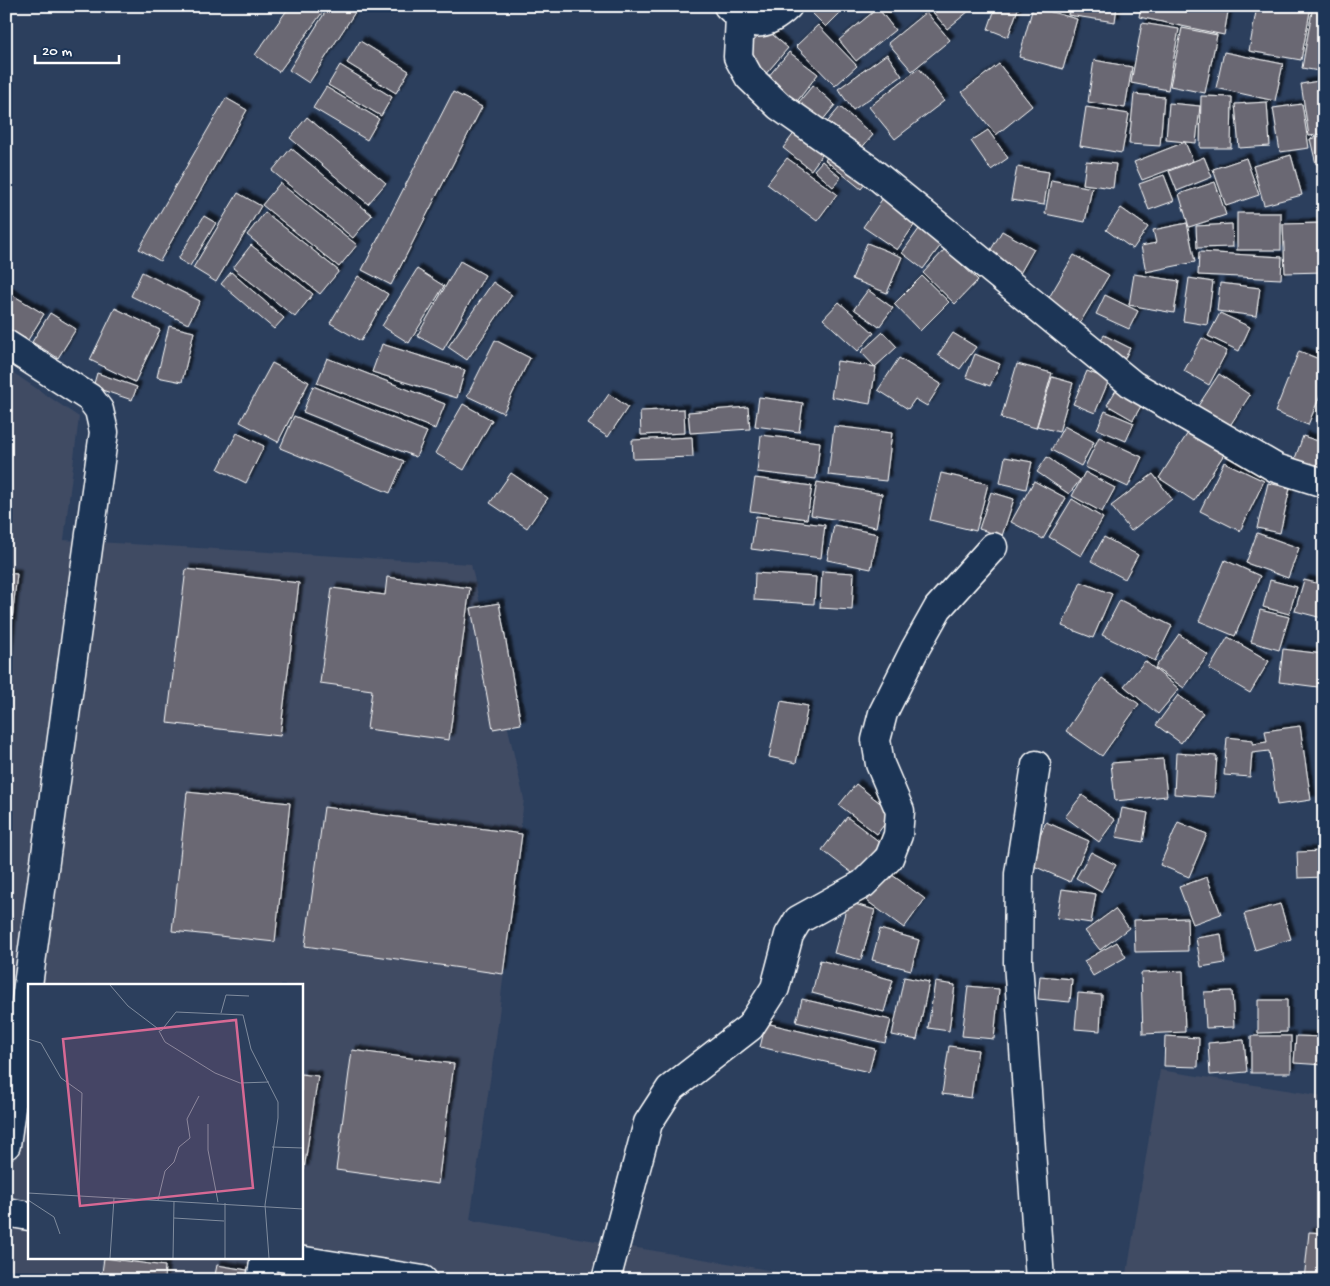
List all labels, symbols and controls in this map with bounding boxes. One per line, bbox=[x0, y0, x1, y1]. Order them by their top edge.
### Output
scale bar bbox=[35, 32, 119, 64]
text: 20 m bbox=[42, 43, 72, 61]
inset map bbox=[28, 984, 302, 1258]

